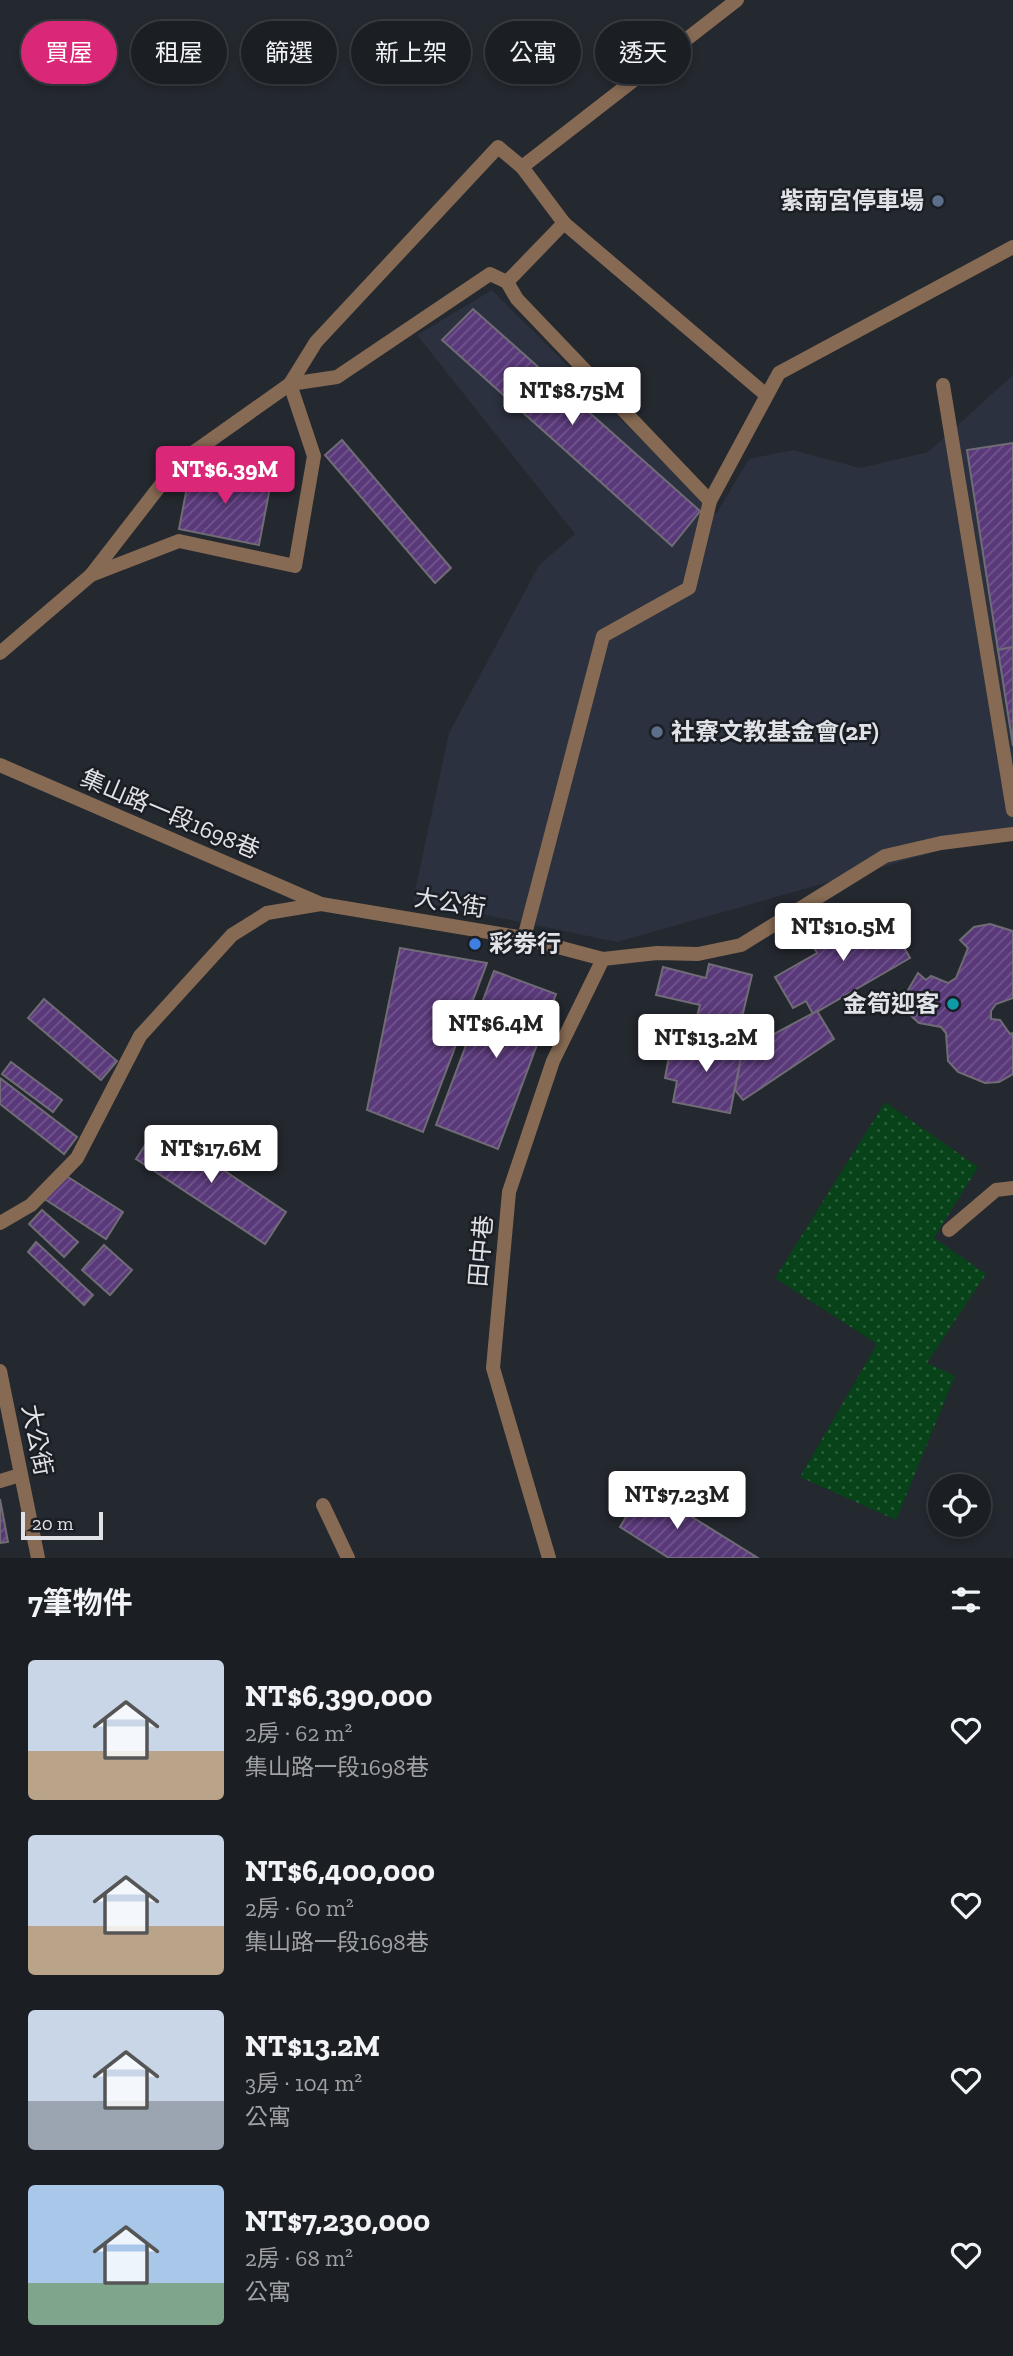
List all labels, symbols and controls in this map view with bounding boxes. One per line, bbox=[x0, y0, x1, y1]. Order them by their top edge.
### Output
chip: 買屋 bbox=[21, 21, 117, 84]
chip: 租屋 bbox=[131, 21, 227, 84]
chip: 篩選 bbox=[241, 21, 337, 84]
chip: 新上架 bbox=[351, 21, 471, 84]
chip: 公寓 bbox=[485, 21, 581, 84]
chip: 透天 bbox=[595, 21, 691, 84]
place label: 紫南宮停車場 bbox=[780, 186, 924, 215]
marker: 紫南宮停車場 bbox=[930, 193, 946, 209]
pin: NT$8.75M bbox=[500, 368, 644, 427]
text: NT$8.75M bbox=[520, 376, 624, 404]
pin: NT$6.39M bbox=[153, 447, 297, 506]
text: NT$6.39M bbox=[172, 455, 278, 483]
place label: 社寮文教基金會(2F) bbox=[671, 717, 879, 746]
marker: 社寮文教基金會(2F) bbox=[649, 724, 665, 740]
street label: 集山路一段1698巷 bbox=[76, 763, 264, 864]
street label: 大公街 bbox=[412, 883, 488, 922]
pin: NT$10.5M bbox=[771, 904, 915, 963]
text: NT$10.5M bbox=[791, 912, 895, 940]
place label: 彩劵行 bbox=[489, 929, 561, 958]
marker: 彩劵行 bbox=[467, 936, 483, 952]
place label: 金筍迎客 bbox=[843, 989, 939, 1018]
marker: 金筍迎客 bbox=[945, 996, 961, 1012]
pin: NT$6.4M bbox=[431, 1000, 561, 1060]
text: NT$6.4M bbox=[448, 1009, 544, 1037]
pin: NT$13.2M bbox=[634, 1014, 778, 1074]
text: NT$13.2M bbox=[654, 1023, 758, 1051]
pin: NT$17.6M bbox=[139, 1126, 283, 1185]
text: NT$17.6M bbox=[160, 1134, 262, 1162]
street label: 田中巷 bbox=[463, 1214, 498, 1288]
street label: 大公街 bbox=[16, 1402, 59, 1478]
pin: NT$7.23M bbox=[605, 1472, 749, 1531]
map controls bbox=[928, 1474, 991, 1537]
button: locate bbox=[928, 1474, 991, 1537]
text: NT$7.23M bbox=[625, 1480, 729, 1508]
scale bar bbox=[21, 1509, 103, 1541]
text: 20 m bbox=[32, 1512, 73, 1535]
icon: filters bbox=[947, 1581, 985, 1619]
text: 7筆物件 bbox=[28, 1585, 133, 1621]
text: NT$6,390,000 bbox=[245, 1678, 433, 1714]
icon: home bbox=[84, 1688, 168, 1772]
icon: heart bbox=[947, 1711, 985, 1749]
text: 2房 · 62 m² bbox=[245, 1719, 352, 1747]
text: 集山路一段1698巷 bbox=[245, 1753, 429, 1781]
text: NT$6,400,000 bbox=[245, 1853, 435, 1889]
icon: home bbox=[84, 1863, 168, 1947]
icon: heart bbox=[947, 1886, 985, 1924]
text: 2房 · 60 m² bbox=[245, 1894, 354, 1922]
text: 集山路一段1698巷 bbox=[245, 1928, 429, 1956]
text: NT$13.2M bbox=[245, 2028, 380, 2064]
icon: home bbox=[84, 2038, 168, 2122]
icon: heart bbox=[947, 2061, 985, 2099]
text: 3房 · 104 m² bbox=[245, 2069, 362, 2097]
text: 公寓 bbox=[245, 2103, 291, 2131]
text: NT$7,230,000 bbox=[245, 2203, 430, 2239]
icon: home bbox=[84, 2213, 168, 2297]
icon: heart bbox=[947, 2236, 985, 2274]
text: 2房 · 68 m² bbox=[245, 2244, 353, 2272]
text: 公寓 bbox=[245, 2278, 291, 2306]

